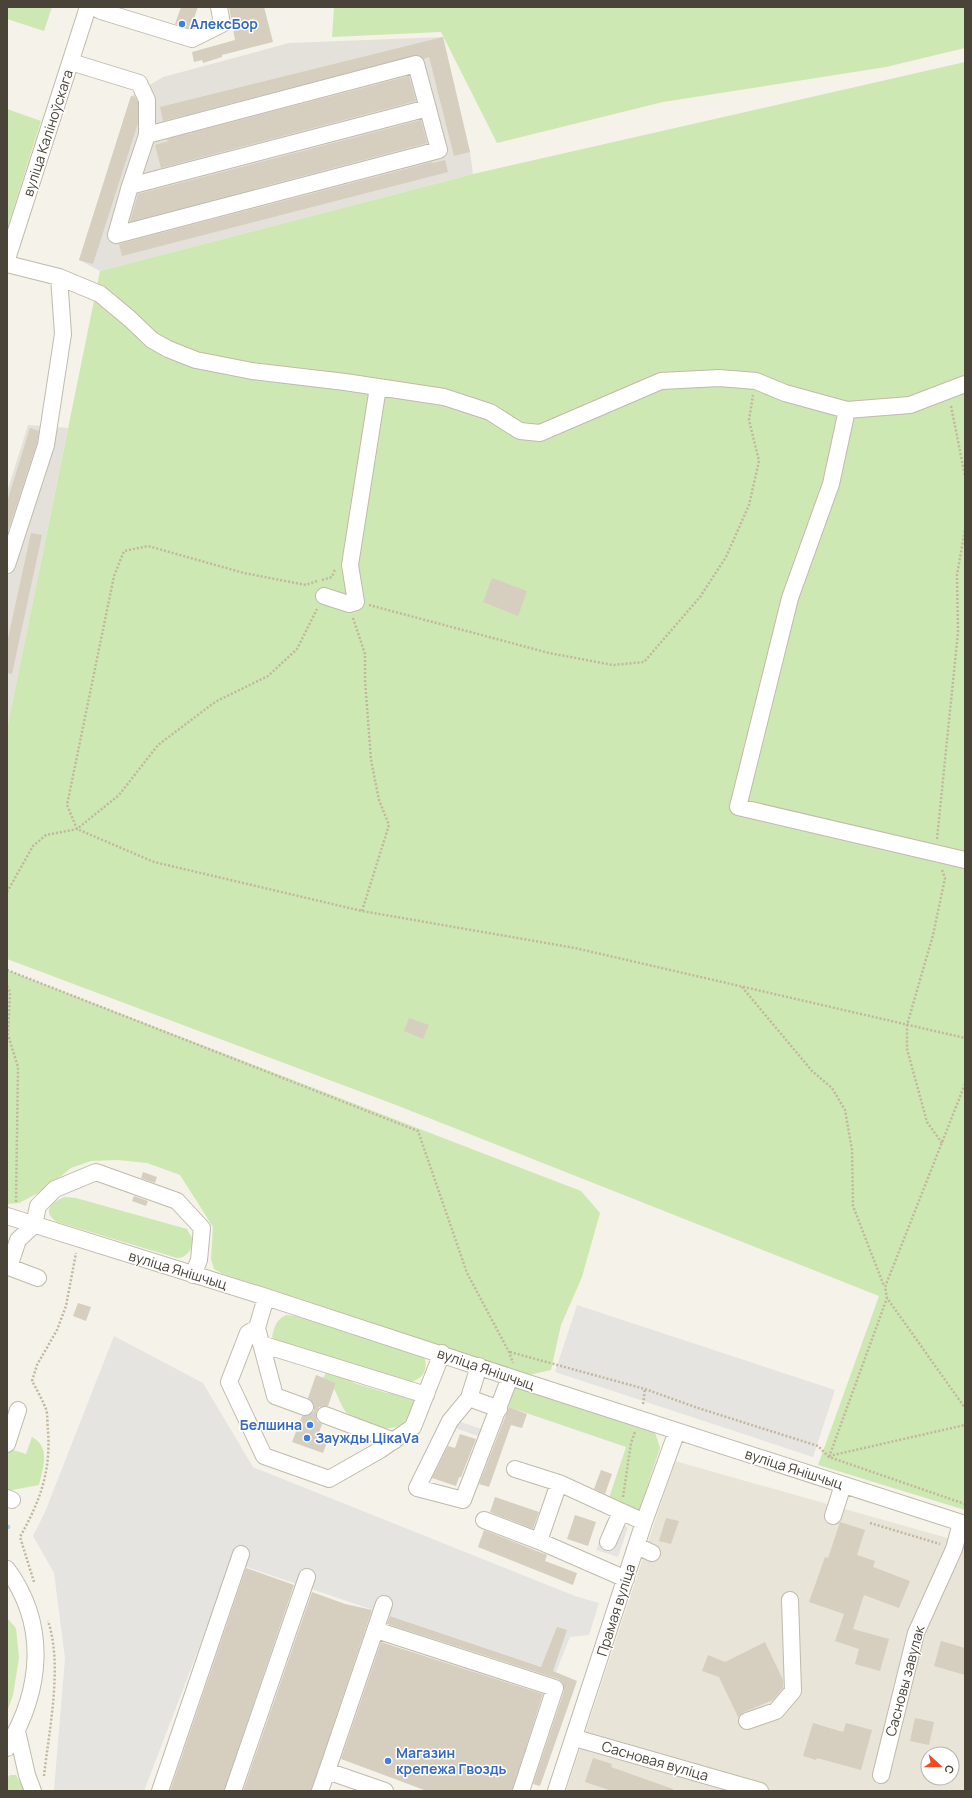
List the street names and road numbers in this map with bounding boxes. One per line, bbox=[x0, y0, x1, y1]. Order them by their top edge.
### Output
street label: вуліца Каліноўскага bbox=[18, 67, 77, 199]
street label: вуліца Янішчыц bbox=[127, 1246, 230, 1294]
street label: вуліца Янішчыц bbox=[435, 1343, 538, 1394]
street label: вуліца Янішчыц bbox=[743, 1444, 846, 1493]
street label: Прамая вуліца bbox=[592, 1561, 639, 1658]
street label: Сасновы завулак bbox=[881, 1622, 929, 1738]
street label: Сасновая вуліца bbox=[600, 1736, 711, 1785]

